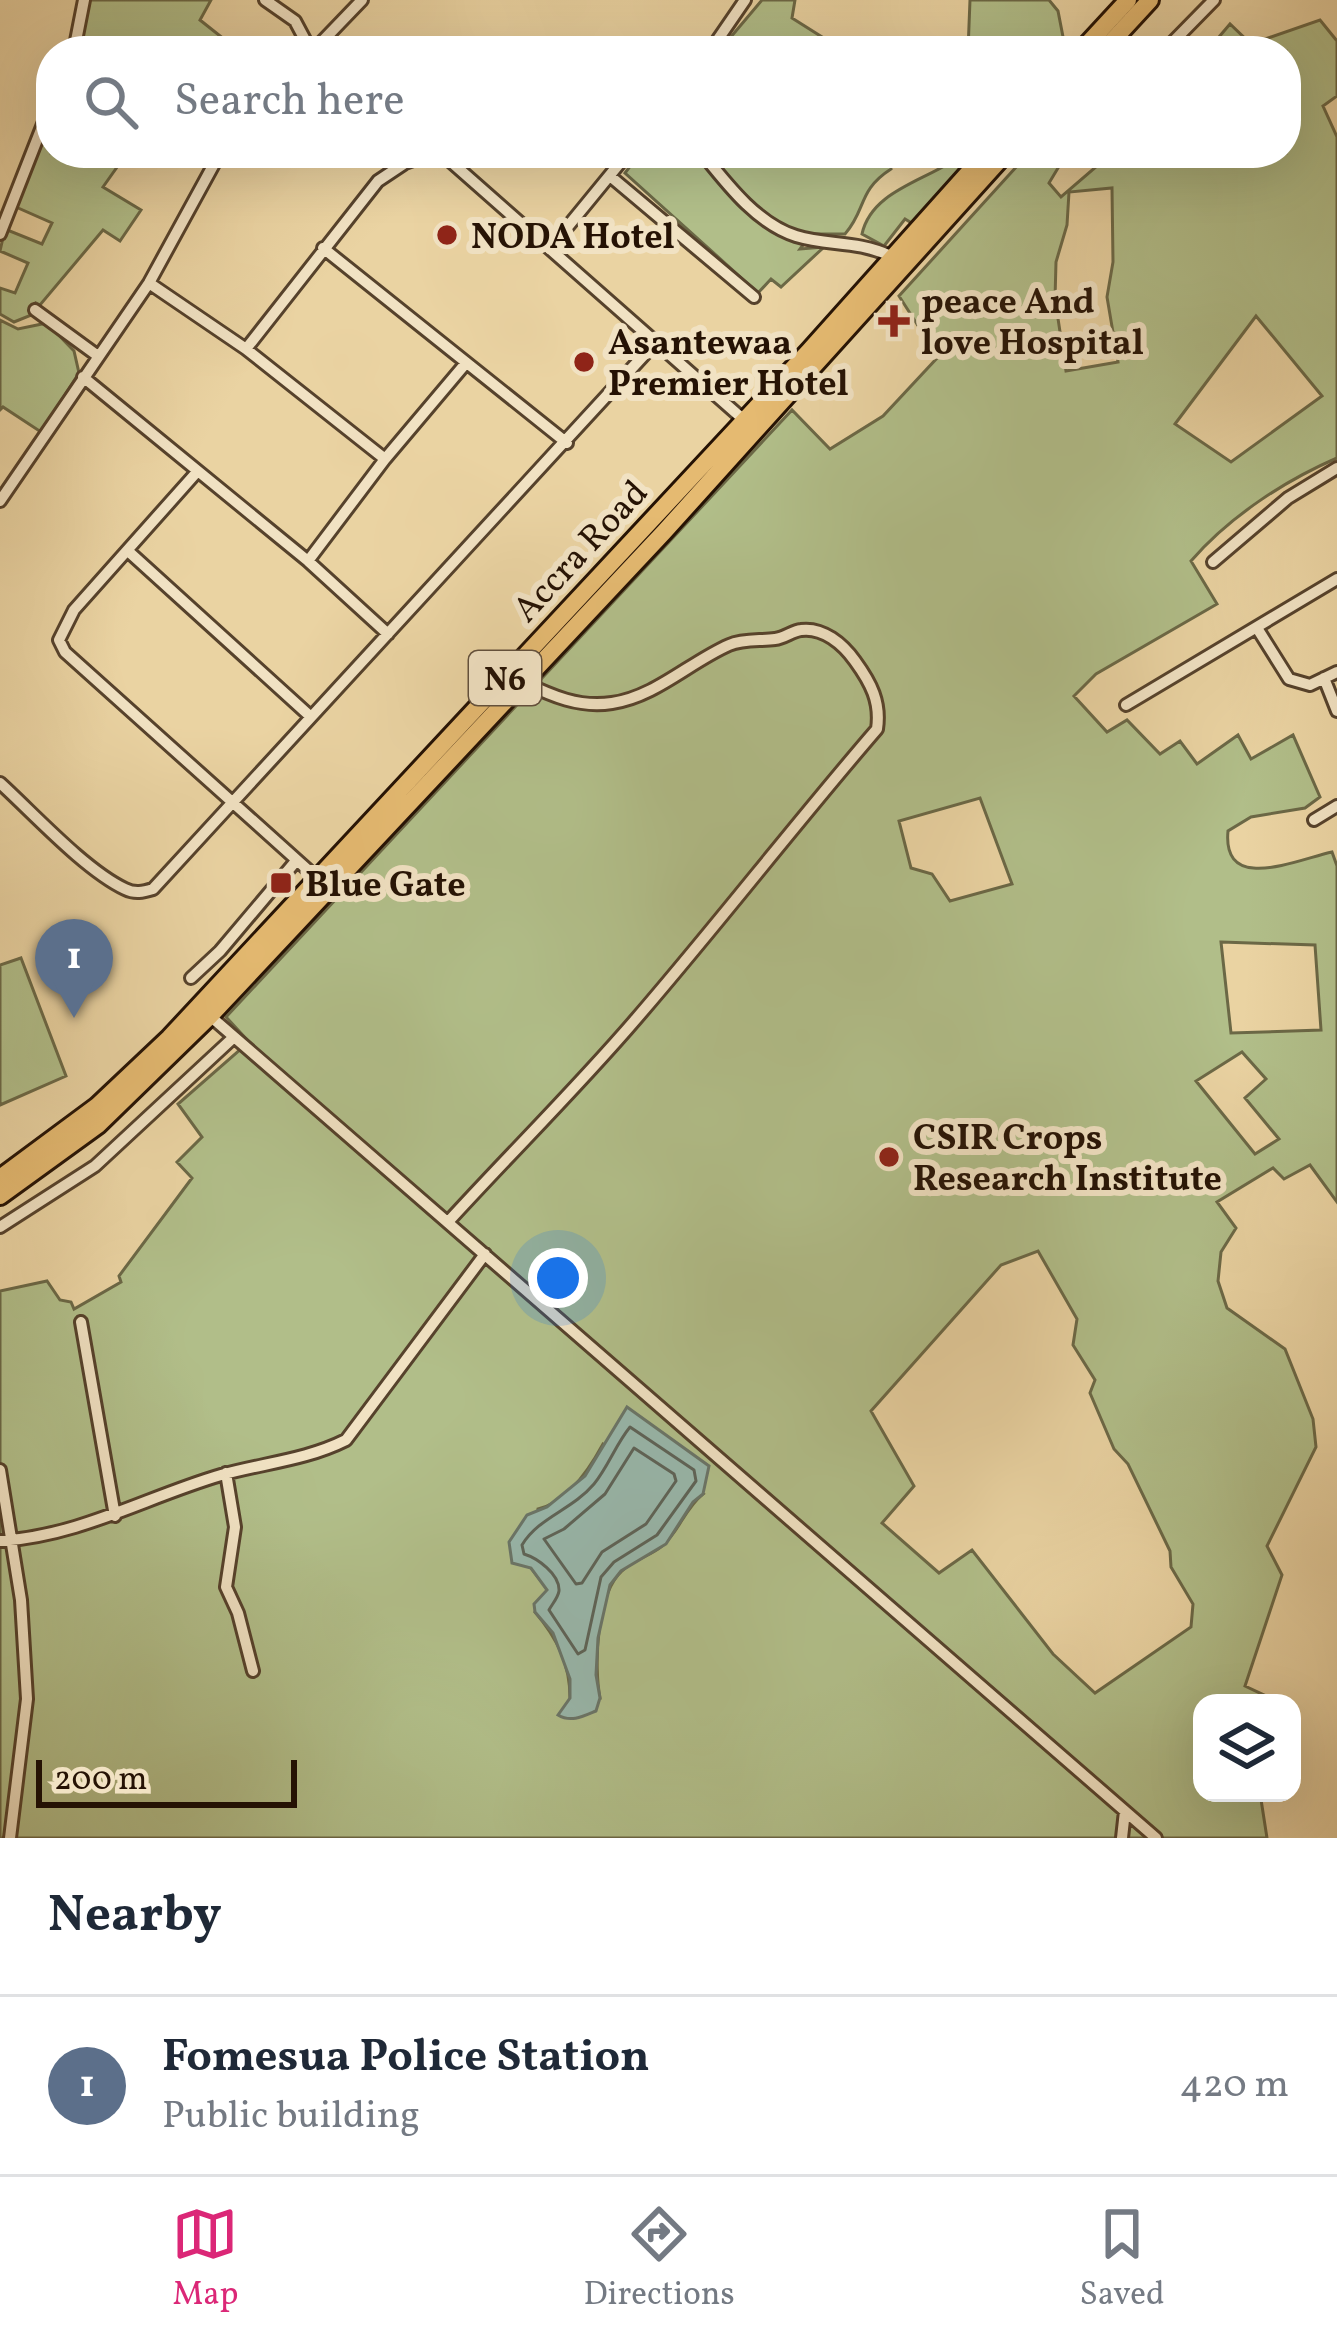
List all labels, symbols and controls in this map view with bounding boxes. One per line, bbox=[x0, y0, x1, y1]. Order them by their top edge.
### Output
search box bbox=[36, 36, 1301, 168]
icon: search bbox=[78, 69, 144, 135]
text: Search here bbox=[174, 71, 405, 134]
place label: NODA Hotel bbox=[471, 214, 675, 264]
marker: NODA Hotel bbox=[434, 222, 460, 248]
place label: peace And love Hospital bbox=[921, 279, 1144, 370]
marker: peace And love Hospital bbox=[878, 305, 910, 337]
place label: Asantewaa Premier Hotel bbox=[608, 320, 849, 411]
marker: Asantewaa Premier Hotel bbox=[571, 349, 597, 375]
street label: Accra Road bbox=[503, 470, 661, 635]
road number: N6 bbox=[469, 651, 541, 705]
place label: Blue Gate bbox=[305, 862, 466, 912]
marker: Blue Gate bbox=[268, 870, 294, 896]
pin: 1 bbox=[35, 919, 113, 1018]
place label: CSIR Crops Research Institute bbox=[913, 1115, 1222, 1206]
marker: CSIR Crops Research Institute bbox=[876, 1144, 902, 1170]
your location bbox=[528, 1248, 588, 1308]
map controls bbox=[1193, 1694, 1301, 1802]
button: layers bbox=[1193, 1694, 1301, 1802]
scale bar bbox=[36, 1754, 297, 1807]
text: 200 m bbox=[54, 1758, 148, 1804]
text: Nearby bbox=[48, 1881, 222, 1952]
text: Fomesua Police Station bbox=[162, 2027, 650, 2090]
text: 1 bbox=[79, 2059, 95, 2113]
text: 420 m bbox=[1179, 2059, 1289, 2113]
text: Public building bbox=[162, 2090, 420, 2144]
tab: Map bbox=[172, 2201, 239, 2319]
tab: Directions bbox=[583, 2201, 735, 2319]
tab: Saved bbox=[1080, 2201, 1165, 2319]

